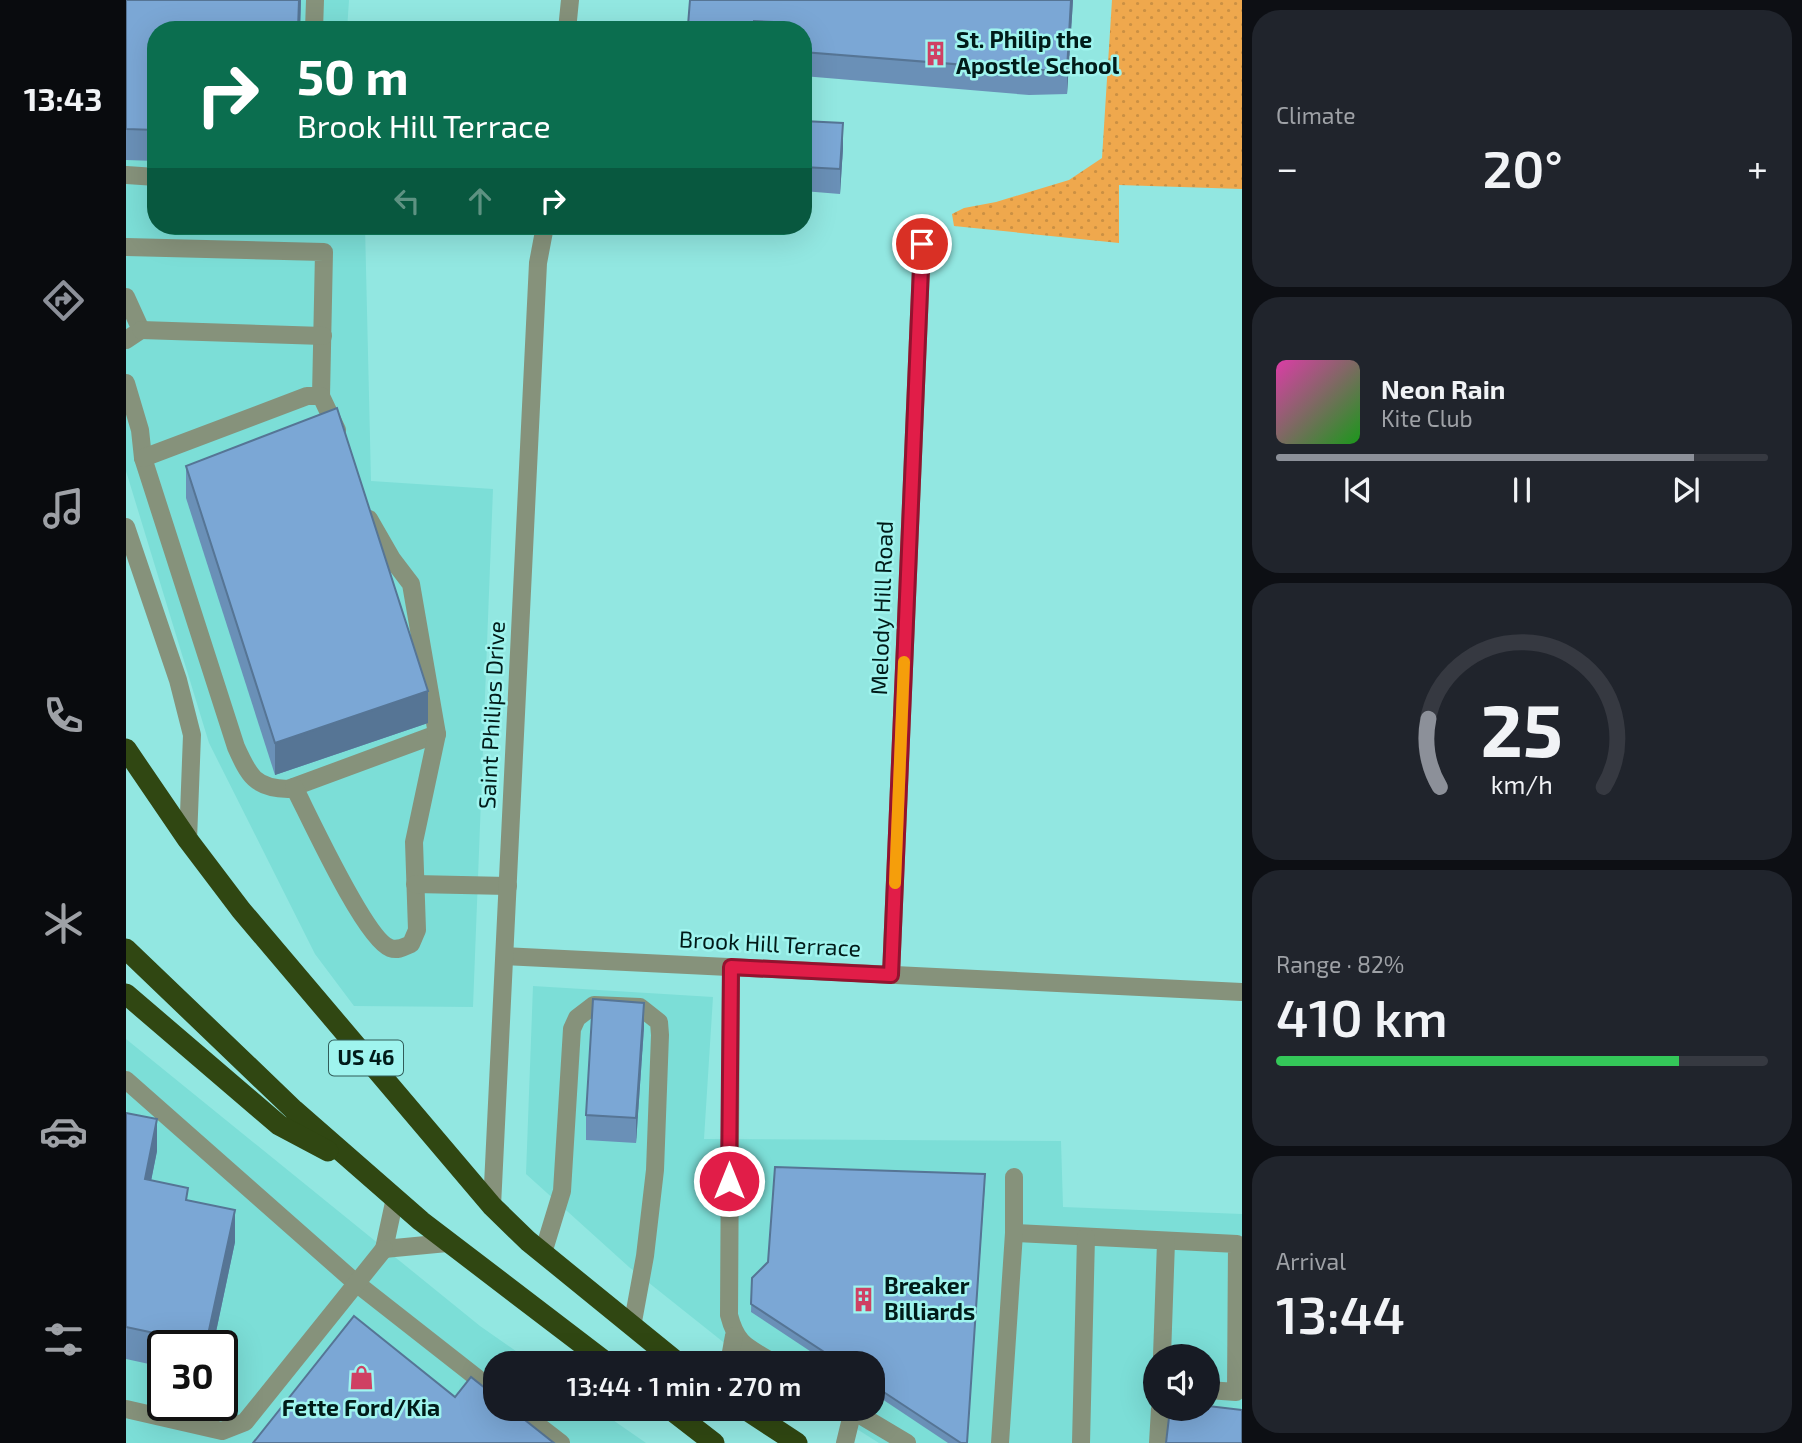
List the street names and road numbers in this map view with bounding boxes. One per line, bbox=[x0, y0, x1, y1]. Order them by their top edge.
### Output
street label: Melody Hill Road bbox=[864, 520, 898, 696]
street label: Saint Philips Drive bbox=[472, 620, 510, 810]
street label: Brook Hill Terrace bbox=[678, 924, 862, 962]
road number: US 46 bbox=[329, 1040, 403, 1076]

